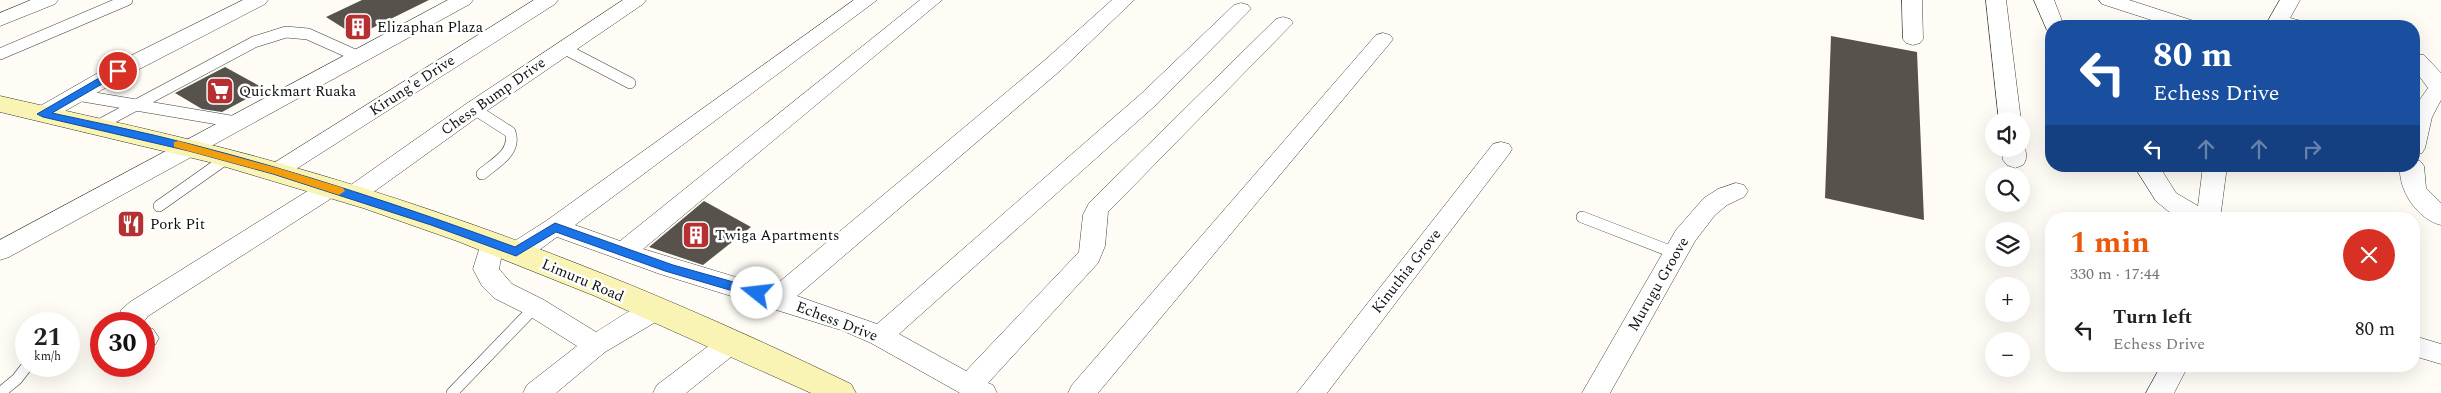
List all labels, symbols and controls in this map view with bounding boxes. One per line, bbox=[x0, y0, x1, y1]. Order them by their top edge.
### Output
building icon: Elizaphan Plaza bbox=[343, 12, 373, 42]
place label: Elizaphan Plaza bbox=[377, 16, 484, 39]
text: 80 m bbox=[2153, 29, 2233, 82]
icon: left bbox=[2070, 40, 2135, 105]
street label: Kirung'e Drive bbox=[365, 49, 460, 122]
pin bbox=[97, 50, 139, 92]
street label: Chess Bump Drive bbox=[436, 52, 551, 141]
icon: arrive bbox=[104, 57, 132, 85]
supermarket icon: Quickmart Ruaka bbox=[205, 76, 235, 106]
text: Echess Drive bbox=[2153, 77, 2280, 110]
place label: Quickmart Ruaka bbox=[239, 80, 357, 103]
map controls bbox=[1985, 112, 2030, 377]
button: sound bbox=[1985, 112, 2030, 157]
icon: left bbox=[2139, 135, 2167, 163]
icon: ahead bbox=[2192, 135, 2220, 163]
icon: ahead bbox=[2245, 135, 2273, 163]
icon: right bbox=[2298, 135, 2326, 163]
button: search bbox=[1985, 167, 2030, 212]
restaurant icon: Pork Pit bbox=[116, 209, 146, 239]
place label: Pork Pit bbox=[150, 213, 205, 236]
building icon: Twiga Apartments bbox=[681, 220, 711, 250]
text: 1 min bbox=[2070, 220, 2150, 266]
button: layers bbox=[1985, 222, 2030, 267]
place label: Twiga Apartments bbox=[715, 224, 840, 247]
street label: Kinuthia Grove bbox=[1366, 224, 1447, 319]
button: close bbox=[2343, 229, 2395, 281]
street label: Murugu Groove bbox=[1622, 233, 1695, 336]
street label: Limuru Road bbox=[538, 253, 628, 308]
text: 330 m · 17:44 bbox=[2070, 262, 2160, 286]
position arrow bbox=[730, 266, 782, 318]
button: + bbox=[1985, 277, 2030, 322]
street label: Echess Drive bbox=[792, 295, 881, 348]
text: Turn left bbox=[2113, 303, 2192, 332]
speed limit sign: 30 bbox=[90, 312, 155, 377]
text: 80 m bbox=[2355, 315, 2395, 344]
icon: left bbox=[2070, 316, 2098, 344]
text: 21 bbox=[33, 319, 62, 357]
button: − bbox=[1985, 332, 2030, 377]
text: Echess Drive bbox=[2113, 332, 2205, 356]
text: km/h bbox=[34, 347, 61, 366]

